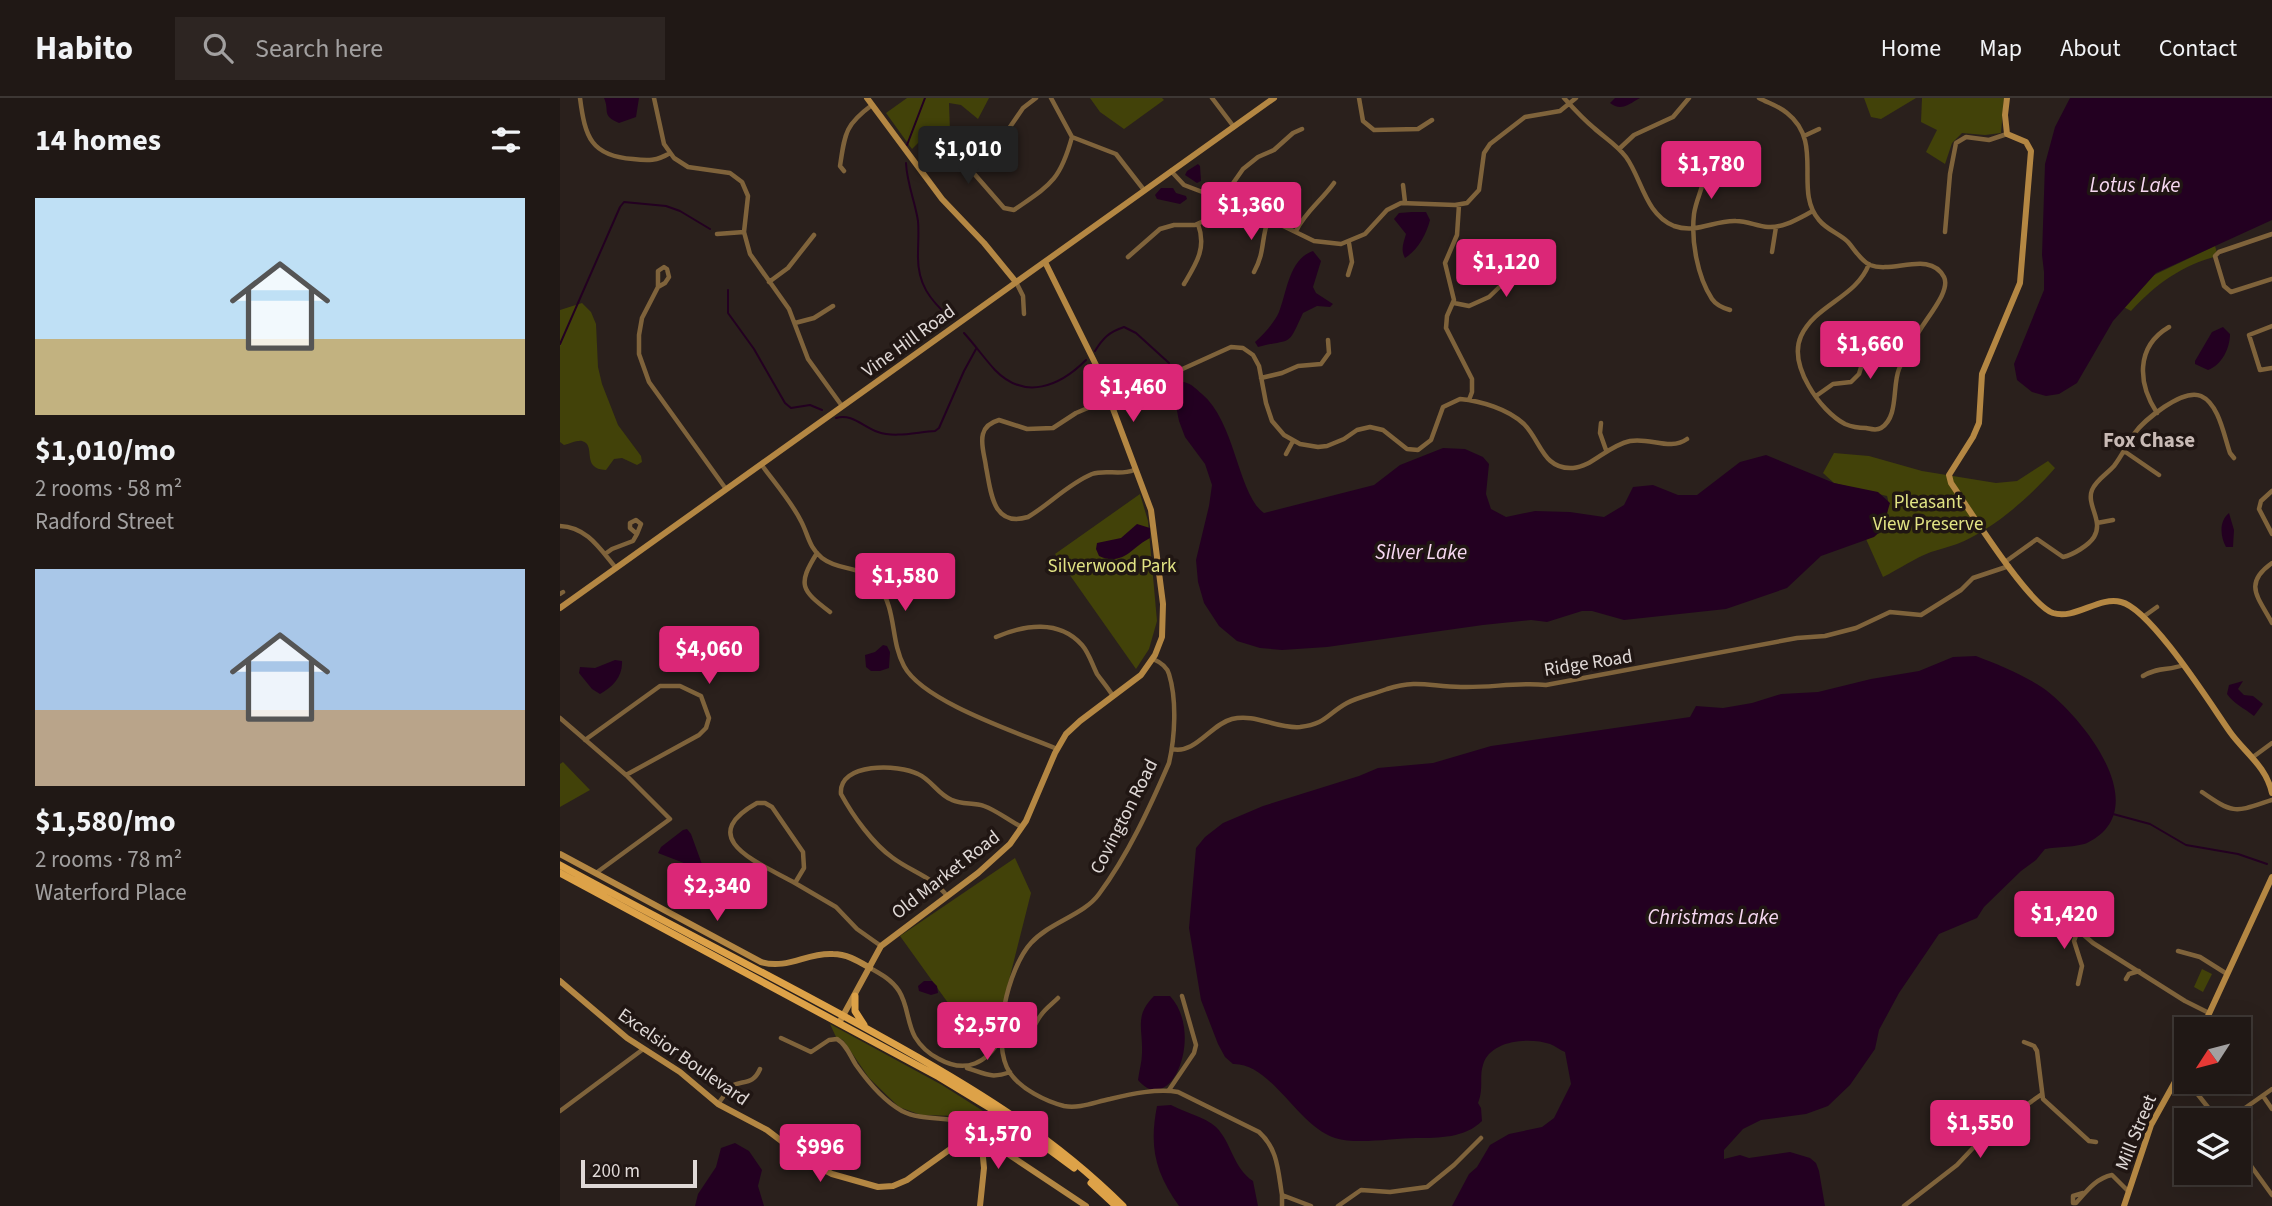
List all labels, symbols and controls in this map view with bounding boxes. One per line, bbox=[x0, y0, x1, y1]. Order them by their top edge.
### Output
search box bbox=[175, 17, 665, 80]
text: Habito bbox=[35, 25, 133, 72]
icon: search bbox=[199, 29, 237, 67]
text: Search here bbox=[255, 30, 383, 67]
text: Home bbox=[1881, 31, 1941, 66]
text: Map bbox=[1979, 31, 2022, 66]
text: About bbox=[2060, 31, 2121, 66]
text: Contact bbox=[2159, 31, 2237, 66]
text: 14 homes bbox=[35, 119, 161, 162]
icon: filters bbox=[487, 121, 525, 159]
pin: $1,010 bbox=[911, 126, 1025, 186]
text: $1,010 bbox=[934, 132, 1002, 165]
pin: $1,780 bbox=[1654, 141, 1768, 201]
text: $1,780 bbox=[1677, 147, 1745, 180]
water label: Lotus Lake bbox=[2090, 170, 2180, 200]
pin: $1,360 bbox=[1194, 183, 1308, 242]
text: $1,360 bbox=[1217, 188, 1285, 221]
pin: $1,120 bbox=[1449, 240, 1563, 299]
icon: home bbox=[217, 243, 343, 369]
text: $1,120 bbox=[1472, 245, 1540, 278]
street label: Vine Hill Road bbox=[857, 298, 961, 384]
pin: $1,660 bbox=[1813, 322, 1927, 381]
text: $1,660 bbox=[1836, 327, 1904, 360]
pin: $1,460 bbox=[1076, 364, 1190, 424]
text: $1,460 bbox=[1099, 370, 1167, 403]
district label: Fox Chase bbox=[2103, 425, 2195, 455]
text: $1,010/mo bbox=[35, 429, 176, 472]
text: 2 rooms · 58 m² bbox=[35, 472, 182, 505]
park label: Pleasant View Preserve bbox=[1873, 489, 1983, 538]
text: Radford Street bbox=[35, 505, 174, 538]
water label: Silver Lake bbox=[1375, 537, 1467, 567]
park label: Silverwood Park bbox=[1048, 553, 1177, 580]
pin: $1,580 bbox=[848, 554, 962, 613]
text: $1,580 bbox=[871, 559, 939, 592]
icon: home bbox=[217, 614, 343, 740]
pin: $4,060 bbox=[652, 626, 766, 686]
text: $4,060 bbox=[675, 632, 743, 665]
street label: Ridge Road bbox=[1542, 643, 1634, 684]
street label: Covington Road bbox=[1084, 754, 1165, 879]
text: $1,580/mo bbox=[35, 800, 176, 843]
street label: Old Market Road bbox=[886, 824, 1006, 926]
text: 2 rooms · 78 m² bbox=[35, 843, 182, 876]
pin: $2,340 bbox=[660, 864, 774, 923]
text: $2,340 bbox=[683, 869, 751, 902]
text: Waterford Place bbox=[35, 876, 187, 909]
pin: $1,420 bbox=[2007, 892, 2121, 951]
text: $1,420 bbox=[2030, 897, 2098, 930]
water label: Christmas Lake bbox=[1648, 902, 1779, 932]
street label: Excelsior Boulevard bbox=[612, 1002, 754, 1113]
pin: $2,570 bbox=[930, 1002, 1044, 1062]
text: $2,570 bbox=[953, 1008, 1021, 1041]
north arrow bbox=[2174, 1017, 2250, 1094]
map controls bbox=[2174, 1017, 2251, 1185]
street label: Mill Street bbox=[2109, 1090, 2164, 1175]
pin: $1,550 bbox=[1923, 1100, 2037, 1160]
text: $1,550 bbox=[1946, 1106, 2014, 1139]
button: layers bbox=[2174, 1108, 2251, 1185]
pin: $1,570 bbox=[941, 1112, 1055, 1171]
text: $1,570 bbox=[964, 1117, 1032, 1150]
pin: $996 bbox=[779, 1124, 861, 1184]
text: $996 bbox=[796, 1130, 844, 1163]
scale bar bbox=[581, 1157, 696, 1189]
text: 200 m bbox=[592, 1158, 640, 1185]

